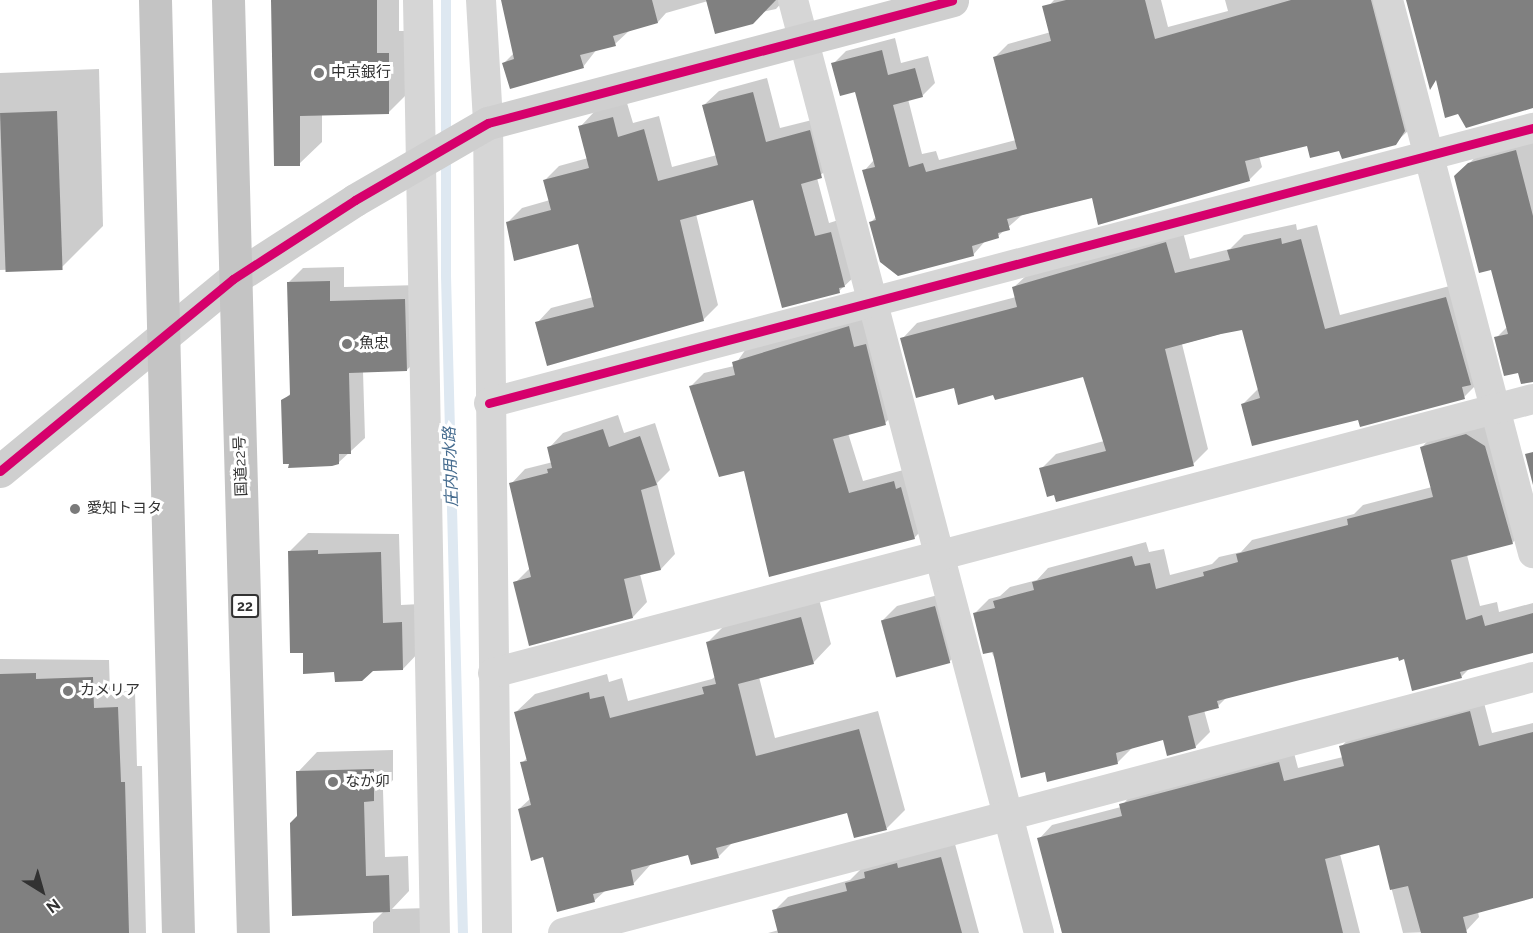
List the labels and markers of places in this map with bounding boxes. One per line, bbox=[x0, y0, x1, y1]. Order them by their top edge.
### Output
place label: 中京銀行 bbox=[331, 64, 391, 82]
marker: 中京銀行 bbox=[312, 66, 326, 80]
place label: 魚忠 bbox=[359, 335, 389, 353]
marker: 魚忠 bbox=[340, 337, 354, 351]
place label: 愛知トヨタ bbox=[87, 500, 162, 518]
marker: 愛知トヨタ bbox=[68, 502, 82, 516]
place label: カメリア bbox=[80, 682, 140, 700]
marker: カメリア bbox=[61, 684, 75, 698]
place label: なか卯 bbox=[345, 773, 390, 791]
marker: なか卯 bbox=[326, 775, 340, 789]

